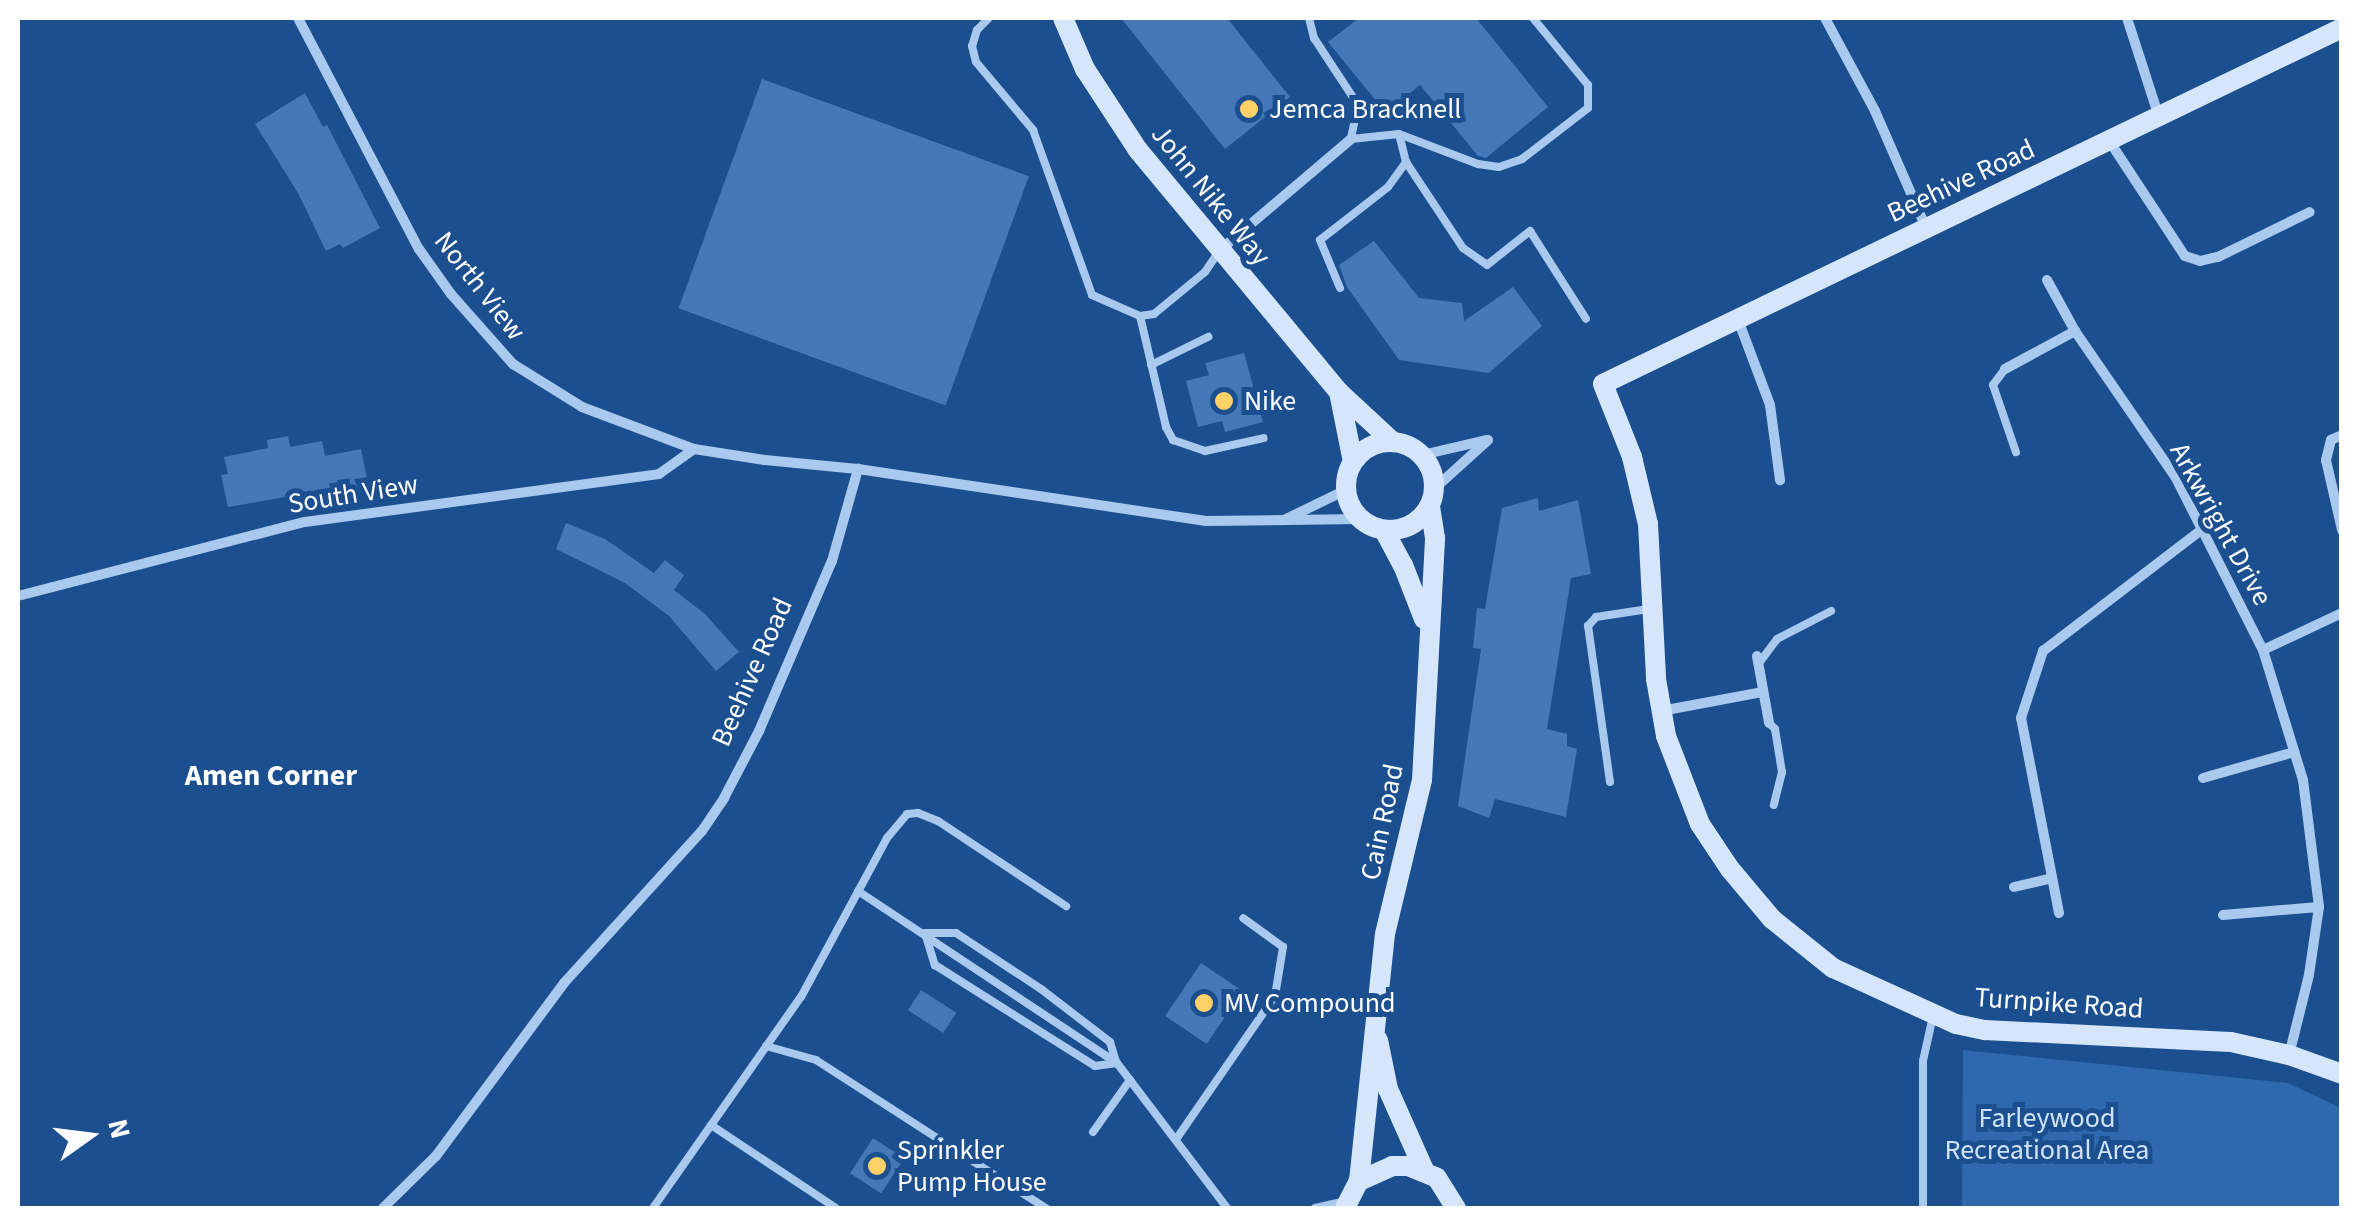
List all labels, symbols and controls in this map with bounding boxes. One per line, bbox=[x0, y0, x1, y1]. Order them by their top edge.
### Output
place label: Jemca Bracknell bbox=[1269, 92, 1461, 126]
marker: Jemca Bracknell bbox=[1238, 98, 1260, 120]
street label: John Nike Way bbox=[1144, 118, 1278, 272]
street label: Beehive Road bbox=[1882, 132, 2040, 230]
street label: North View bbox=[427, 225, 533, 347]
place label: Nike bbox=[1244, 384, 1296, 418]
marker: Nike bbox=[1213, 390, 1235, 412]
street label: Arkwright Drive bbox=[2163, 437, 2279, 611]
street label: South View bbox=[286, 467, 420, 521]
street label: Beehive Road bbox=[704, 593, 800, 751]
district label: Amen Corner bbox=[185, 758, 357, 794]
street label: Cain Road bbox=[1353, 761, 1411, 883]
street label: Turnpike Road bbox=[1973, 980, 2145, 1026]
place label: MV Compound bbox=[1224, 986, 1396, 1020]
marker: MV Compound bbox=[1193, 992, 1215, 1014]
north arrow bbox=[40, 1086, 140, 1186]
park label: Farleywood Recreational Area bbox=[1945, 1101, 2149, 1167]
text: N bbox=[97, 1115, 141, 1143]
place label: Sprinkler Pump House bbox=[897, 1133, 1047, 1199]
marker: Sprinkler Pump House bbox=[866, 1155, 888, 1177]

